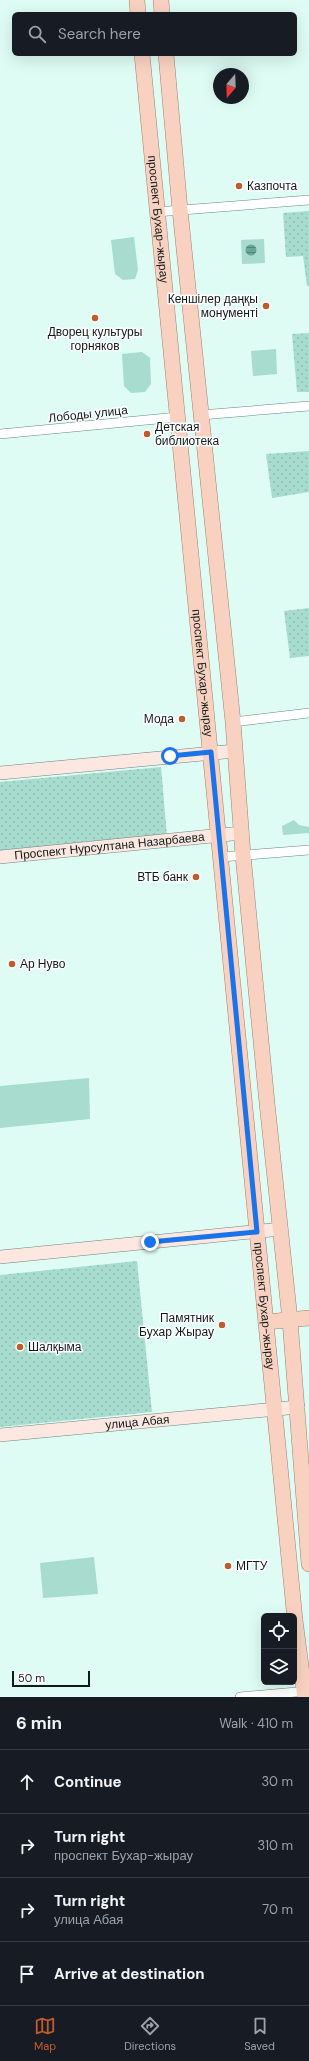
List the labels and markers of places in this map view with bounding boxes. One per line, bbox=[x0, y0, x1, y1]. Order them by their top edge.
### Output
place label: Казпочта bbox=[247, 178, 298, 194]
marker: Казпочта bbox=[234, 181, 244, 191]
place label: Кеншілер даңқы монументі bbox=[168, 291, 258, 321]
marker: Кеншілер даңқы монументі bbox=[261, 301, 271, 311]
marker: Дворец культуры горняков bbox=[90, 313, 100, 323]
place label: Дворец культуры горняков bbox=[48, 324, 142, 354]
place label: Детская библиотека bbox=[155, 419, 220, 449]
marker: Детская библиотека bbox=[142, 429, 152, 439]
place label: Мода bbox=[144, 711, 174, 727]
marker: Мода bbox=[177, 714, 187, 724]
place label: ВТБ банк bbox=[137, 869, 189, 885]
marker: ВТБ банк bbox=[191, 872, 201, 882]
place label: Ар Нуво bbox=[20, 956, 66, 972]
marker: Ар Нуво bbox=[7, 959, 17, 969]
place label: Памятник Бухар Жырау bbox=[139, 1310, 215, 1340]
marker: Памятник Бухар Жырау bbox=[217, 1320, 227, 1330]
place label: Шалқыма bbox=[28, 1339, 82, 1355]
marker: Шалқыма bbox=[15, 1342, 25, 1352]
place label: МГТУ bbox=[236, 1558, 268, 1574]
marker: МГТУ bbox=[223, 1561, 233, 1571]

